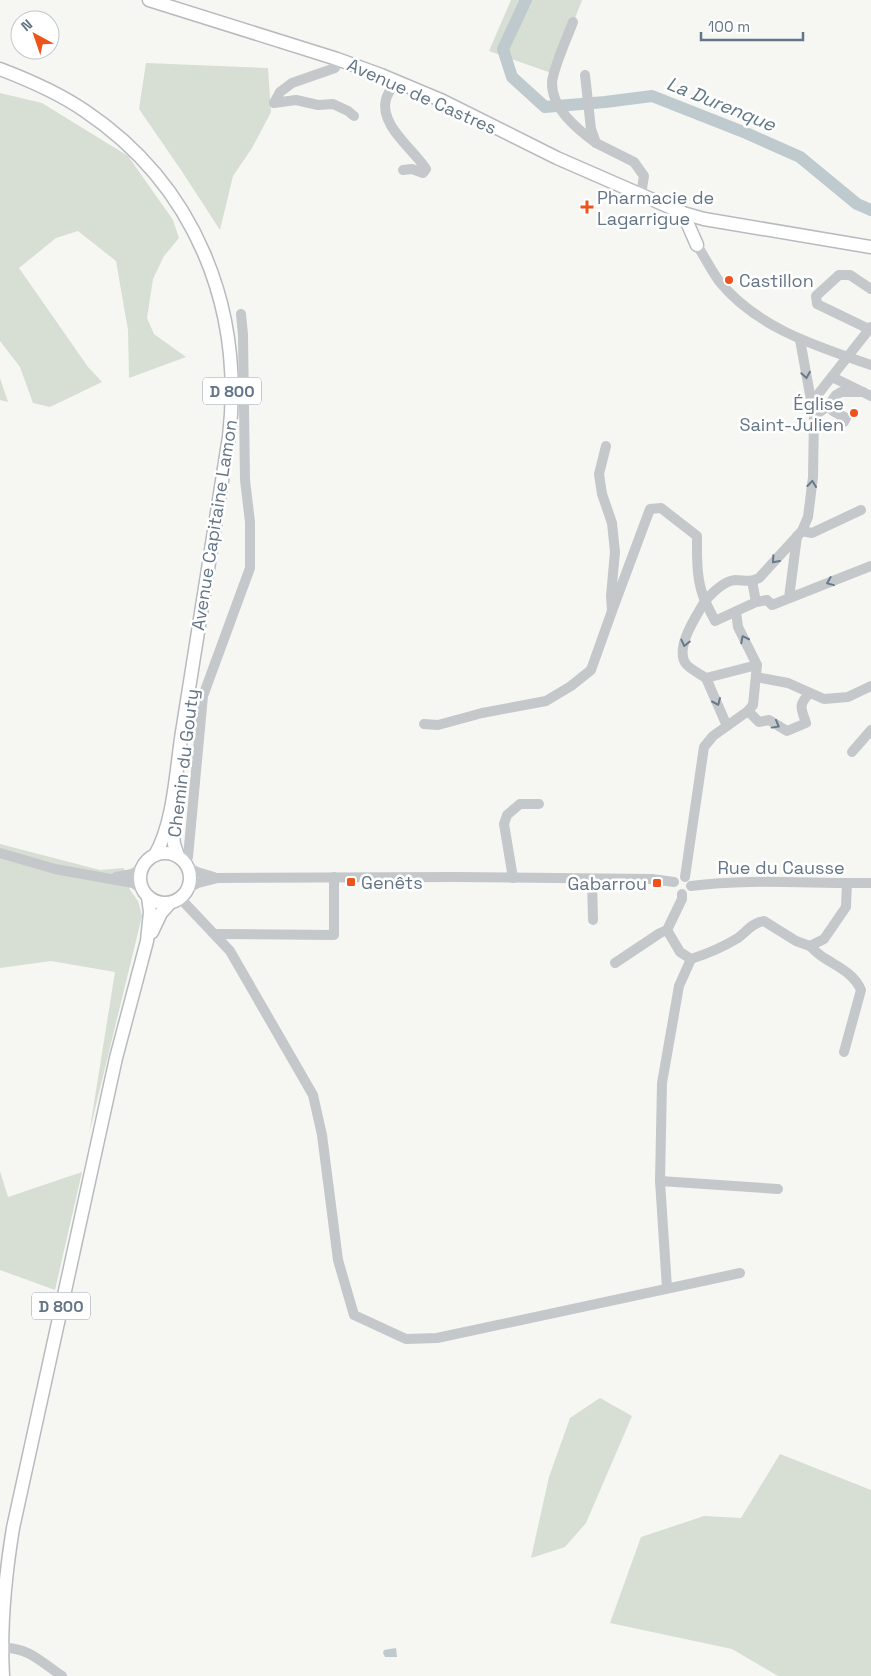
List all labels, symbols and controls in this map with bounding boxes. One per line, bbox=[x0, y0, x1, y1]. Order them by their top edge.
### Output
north arrow bbox=[10, 10, 60, 60]
scale bar bbox=[701, 10, 804, 42]
text: N bbox=[17, 15, 36, 35]
text: 100 m bbox=[708, 17, 750, 36]
street label: Avenue de Castres bbox=[344, 53, 500, 139]
water label: La Durenque bbox=[663, 71, 780, 137]
place label: Pharmacie de Lagarrigue bbox=[597, 186, 714, 230]
marker: Pharmacie de Lagarrigue bbox=[581, 201, 593, 213]
place label: Castillon bbox=[739, 269, 814, 292]
marker: Castillon bbox=[723, 274, 735, 286]
one-way arrow bbox=[800, 371, 811, 379]
road number: D 800 bbox=[203, 378, 261, 404]
place label: Église Saint-Julien bbox=[739, 392, 844, 436]
marker: Église Saint-Julien bbox=[848, 407, 860, 419]
street label: Avenue Capitaine Lamon bbox=[186, 418, 242, 632]
one-way arrow bbox=[806, 480, 817, 488]
one-way arrow bbox=[772, 554, 781, 563]
one-way arrow bbox=[826, 576, 835, 586]
one-way arrow bbox=[740, 636, 750, 645]
one-way arrow bbox=[680, 638, 691, 647]
street label: Chemin du Gouty bbox=[162, 687, 204, 839]
one-way arrow bbox=[710, 697, 721, 706]
one-way arrow bbox=[771, 718, 780, 728]
street label: Rue du Causse bbox=[717, 856, 845, 879]
place label: Genêts bbox=[361, 871, 423, 894]
place label: Gabarrou bbox=[567, 872, 647, 895]
marker: Genêts bbox=[345, 876, 357, 888]
marker: Gabarrou bbox=[651, 877, 663, 889]
road number: D 800 bbox=[32, 1292, 90, 1320]

